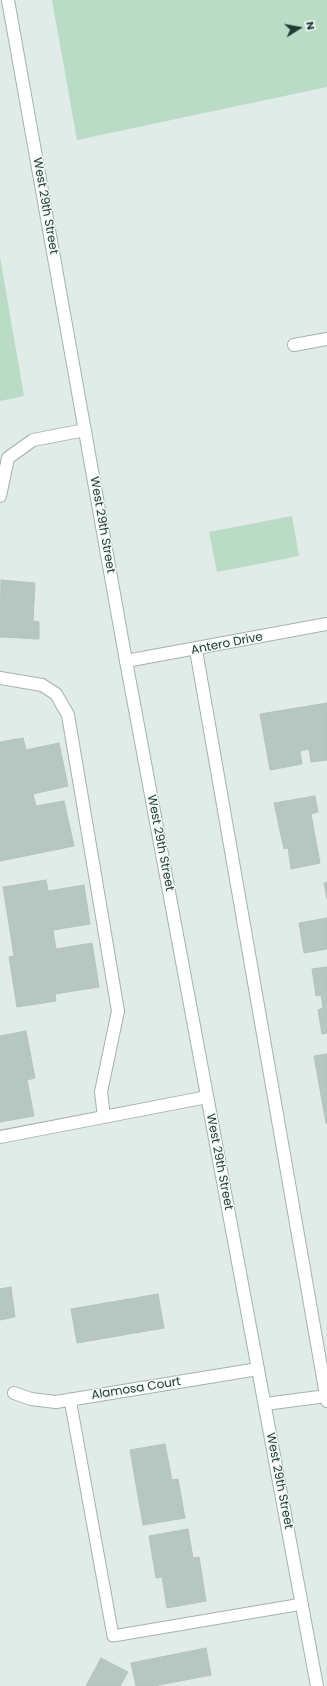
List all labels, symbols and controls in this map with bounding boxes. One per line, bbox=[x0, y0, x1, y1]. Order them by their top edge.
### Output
north arrow bbox=[279, 8, 319, 48]
text: N bbox=[302, 20, 319, 31]
street label: West 29th Street bbox=[29, 157, 61, 255]
street label: West 29th Street bbox=[86, 476, 118, 574]
street label: Antero Drive bbox=[190, 630, 264, 658]
street label: West 29th Street bbox=[144, 794, 176, 892]
street label: West 29th Street bbox=[203, 1113, 235, 1211]
street label: Alamosa Court bbox=[90, 1375, 182, 1403]
street label: West 29th Street bbox=[263, 1432, 295, 1530]

